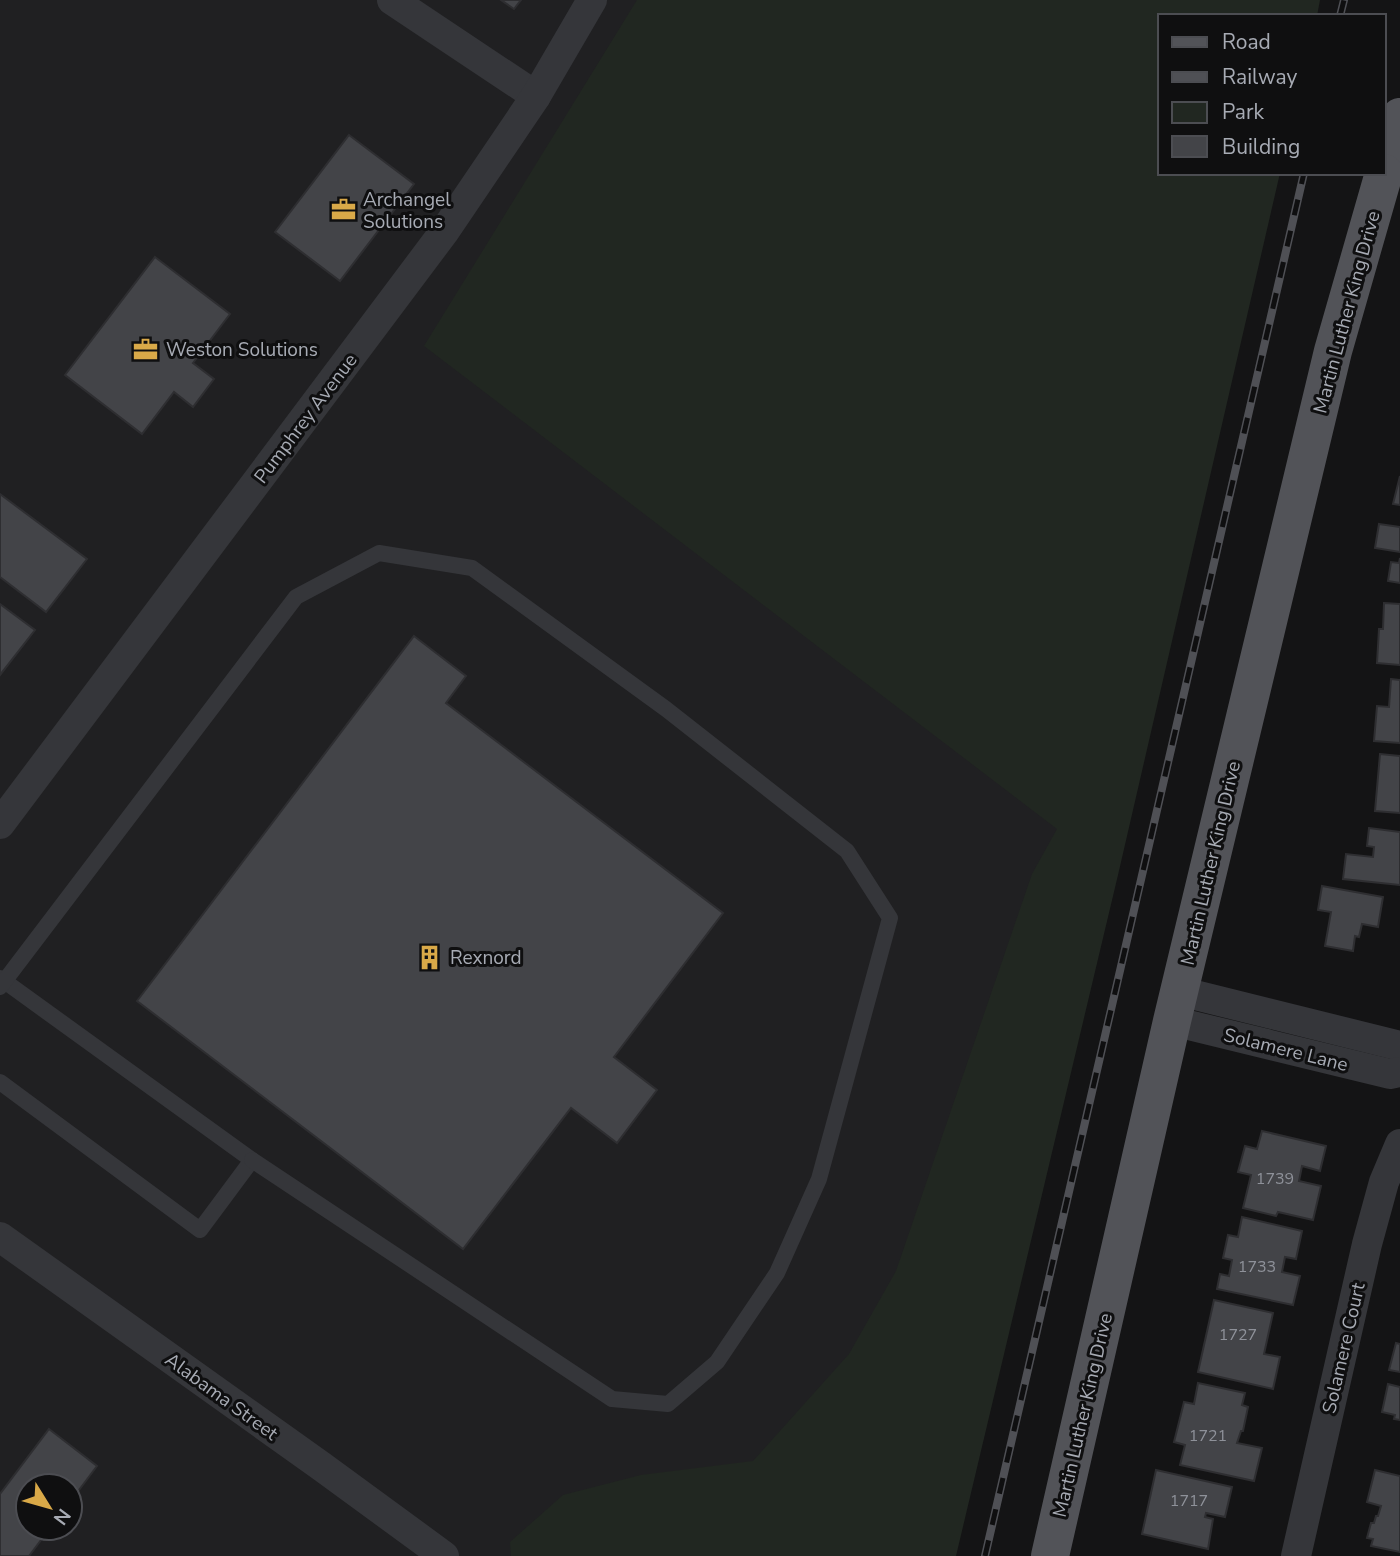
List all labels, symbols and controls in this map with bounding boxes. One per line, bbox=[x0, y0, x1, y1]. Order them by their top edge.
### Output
legend bbox=[1158, 14, 1386, 175]
text: Road bbox=[1222, 28, 1271, 56]
text: Railway bbox=[1222, 63, 1297, 91]
text: Park bbox=[1222, 98, 1264, 126]
text: Building bbox=[1222, 133, 1300, 161]
place label: Archangel Solutions bbox=[363, 187, 451, 235]
office icon: Archangel Solutions bbox=[329, 196, 357, 224]
street label: Martin Luther King Drive bbox=[1307, 208, 1387, 416]
office icon: Weston Solutions bbox=[132, 335, 160, 363]
place label: Weston Solutions bbox=[166, 337, 318, 363]
street label: Pumphrey Avenue bbox=[248, 348, 363, 489]
street label: Martin Luther King Drive bbox=[1175, 759, 1247, 968]
building icon: Rexnord bbox=[416, 943, 444, 971]
place label: Rexnord bbox=[450, 945, 522, 971]
street label: Solamere Lane bbox=[1221, 1022, 1351, 1078]
house number: 1739 bbox=[1256, 1168, 1294, 1190]
house number: 1733 bbox=[1238, 1256, 1276, 1278]
street label: Solamere Court bbox=[1316, 1280, 1372, 1416]
street label: Martin Luther King Drive bbox=[1047, 1311, 1119, 1520]
house number: 1727 bbox=[1219, 1324, 1257, 1346]
street label: Alabama Street bbox=[160, 1347, 283, 1447]
house number: 1721 bbox=[1189, 1425, 1227, 1447]
north arrow bbox=[14, 1472, 84, 1542]
house number: 1717 bbox=[1170, 1490, 1208, 1512]
text: N bbox=[47, 1503, 76, 1530]

